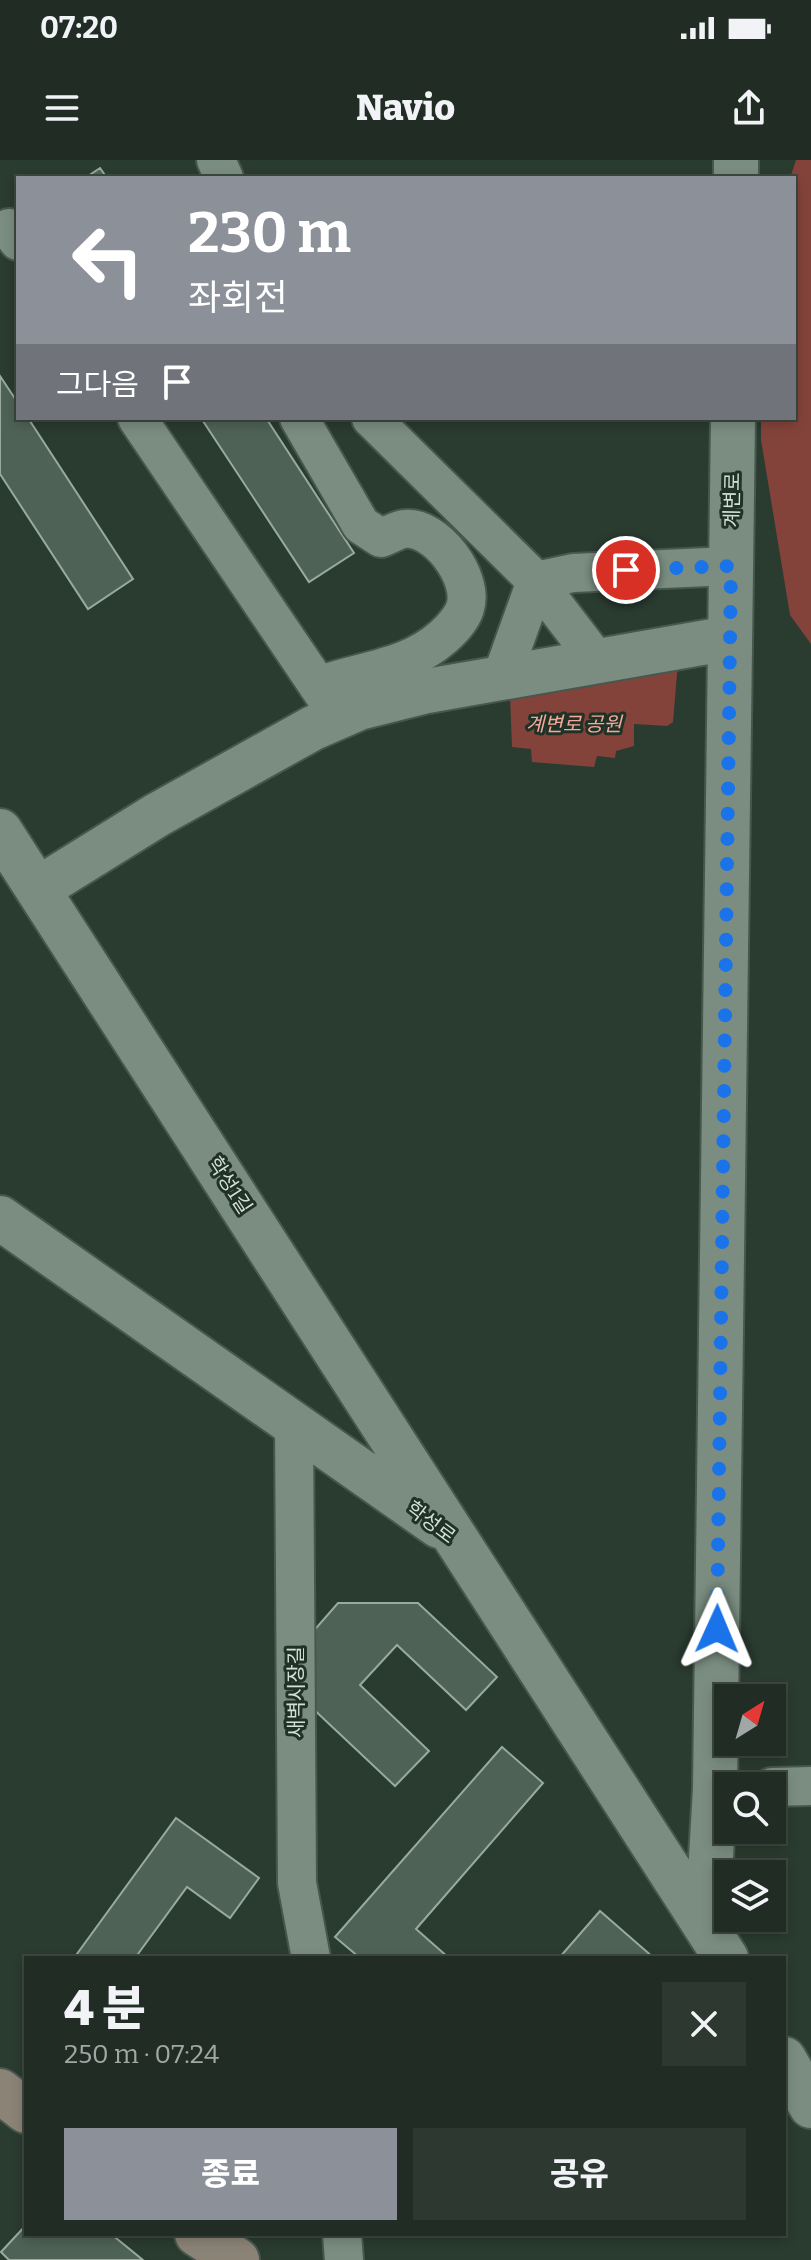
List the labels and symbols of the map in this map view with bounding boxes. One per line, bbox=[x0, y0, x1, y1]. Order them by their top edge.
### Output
street label: 계변로 bbox=[720, 472, 744, 528]
pin bbox=[592, 536, 660, 604]
park label: 계변로 공원 bbox=[526, 712, 624, 736]
street label: 학성1길 bbox=[203, 1152, 257, 1218]
street label: 학성로 bbox=[402, 1496, 460, 1548]
position arrow bbox=[675, 1587, 759, 1671]
street label: 새벽시장길 bbox=[284, 1646, 308, 1738]
north arrow bbox=[714, 1684, 786, 1756]

